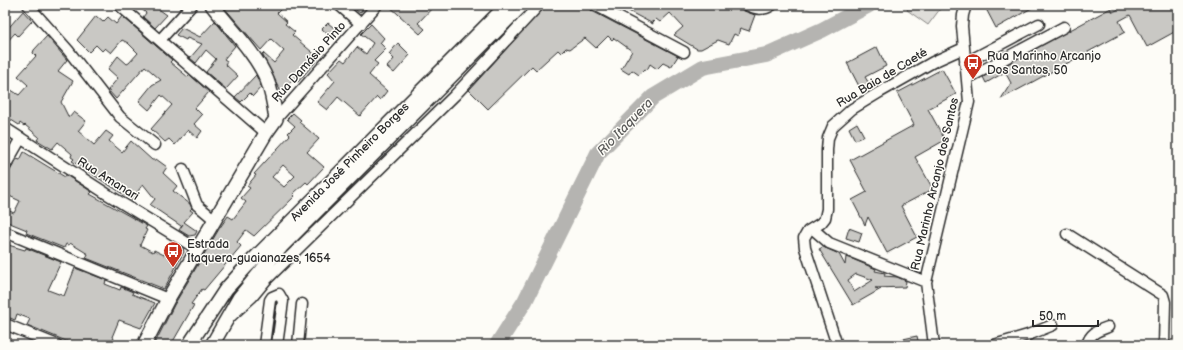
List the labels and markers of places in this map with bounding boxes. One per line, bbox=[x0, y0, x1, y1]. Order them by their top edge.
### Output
place label: Rua Marinho Arcanjo Dos Santos, 50 bbox=[987, 49, 1101, 78]
bus stop icon: Rua Marinho Arcanjo Dos Santos, 50 bbox=[962, 52, 984, 80]
place label: Estrada Itaquera-guaianazes, 1654 bbox=[187, 237, 331, 266]
bus stop icon: Estrada Itaquera-guaianazes, 1654 bbox=[162, 240, 184, 268]

